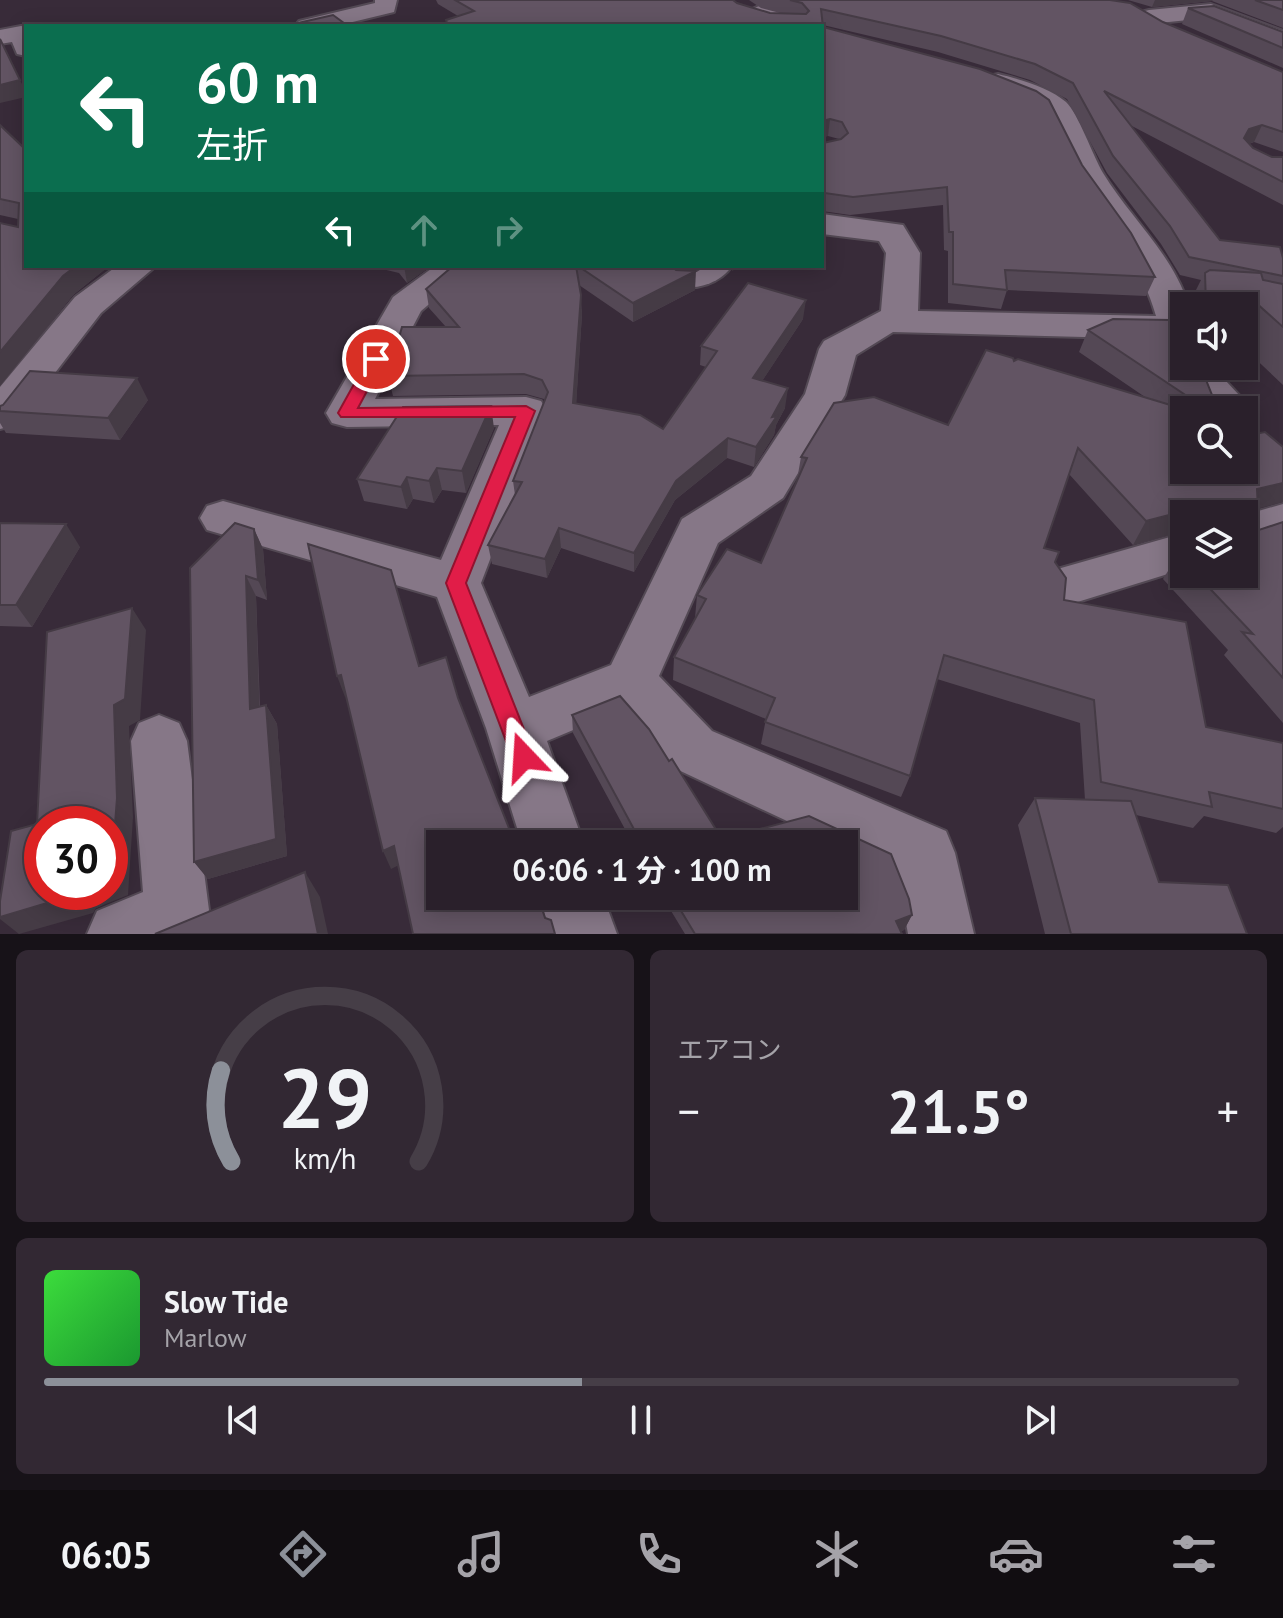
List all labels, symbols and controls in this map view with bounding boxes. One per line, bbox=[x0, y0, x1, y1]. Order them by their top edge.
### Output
text: 60 m bbox=[196, 46, 319, 118]
icon: left bbox=[64, 56, 168, 160]
text: 左折 bbox=[196, 121, 268, 168]
icon: left bbox=[318, 208, 362, 252]
icon: ahead bbox=[402, 208, 446, 252]
icon: right bbox=[486, 208, 530, 252]
map controls bbox=[1170, 292, 1258, 588]
button: sound bbox=[1170, 292, 1258, 380]
pin bbox=[342, 325, 410, 393]
icon: arrive bbox=[354, 337, 398, 381]
button: search bbox=[1170, 396, 1258, 484]
button: layers bbox=[1170, 500, 1258, 588]
position arrow bbox=[482, 715, 566, 799]
speed limit sign: 30 bbox=[24, 806, 128, 910]
text: 06:06 · 1 分 · 100 m bbox=[512, 850, 772, 889]
text: エアコン bbox=[678, 1033, 782, 1066]
text: 29 bbox=[278, 1043, 372, 1151]
text: 21.5° bbox=[887, 1072, 1030, 1150]
text: − bbox=[678, 1082, 700, 1139]
text: + bbox=[1217, 1082, 1239, 1139]
text: km/h bbox=[293, 1140, 356, 1177]
text: Slow Tide bbox=[164, 1282, 289, 1321]
text: Marlow bbox=[164, 1321, 247, 1354]
icon: previous bbox=[221, 1398, 265, 1442]
icon: pause bbox=[619, 1398, 663, 1442]
icon: next bbox=[1018, 1398, 1062, 1442]
icon: directions bbox=[275, 1526, 331, 1582]
icon: music bbox=[453, 1526, 509, 1582]
icon: phone bbox=[631, 1526, 687, 1582]
icon: climate bbox=[809, 1526, 865, 1582]
icon: car bbox=[988, 1526, 1044, 1582]
icon: filters bbox=[1166, 1526, 1222, 1582]
text: 06:05 bbox=[61, 1531, 152, 1578]

